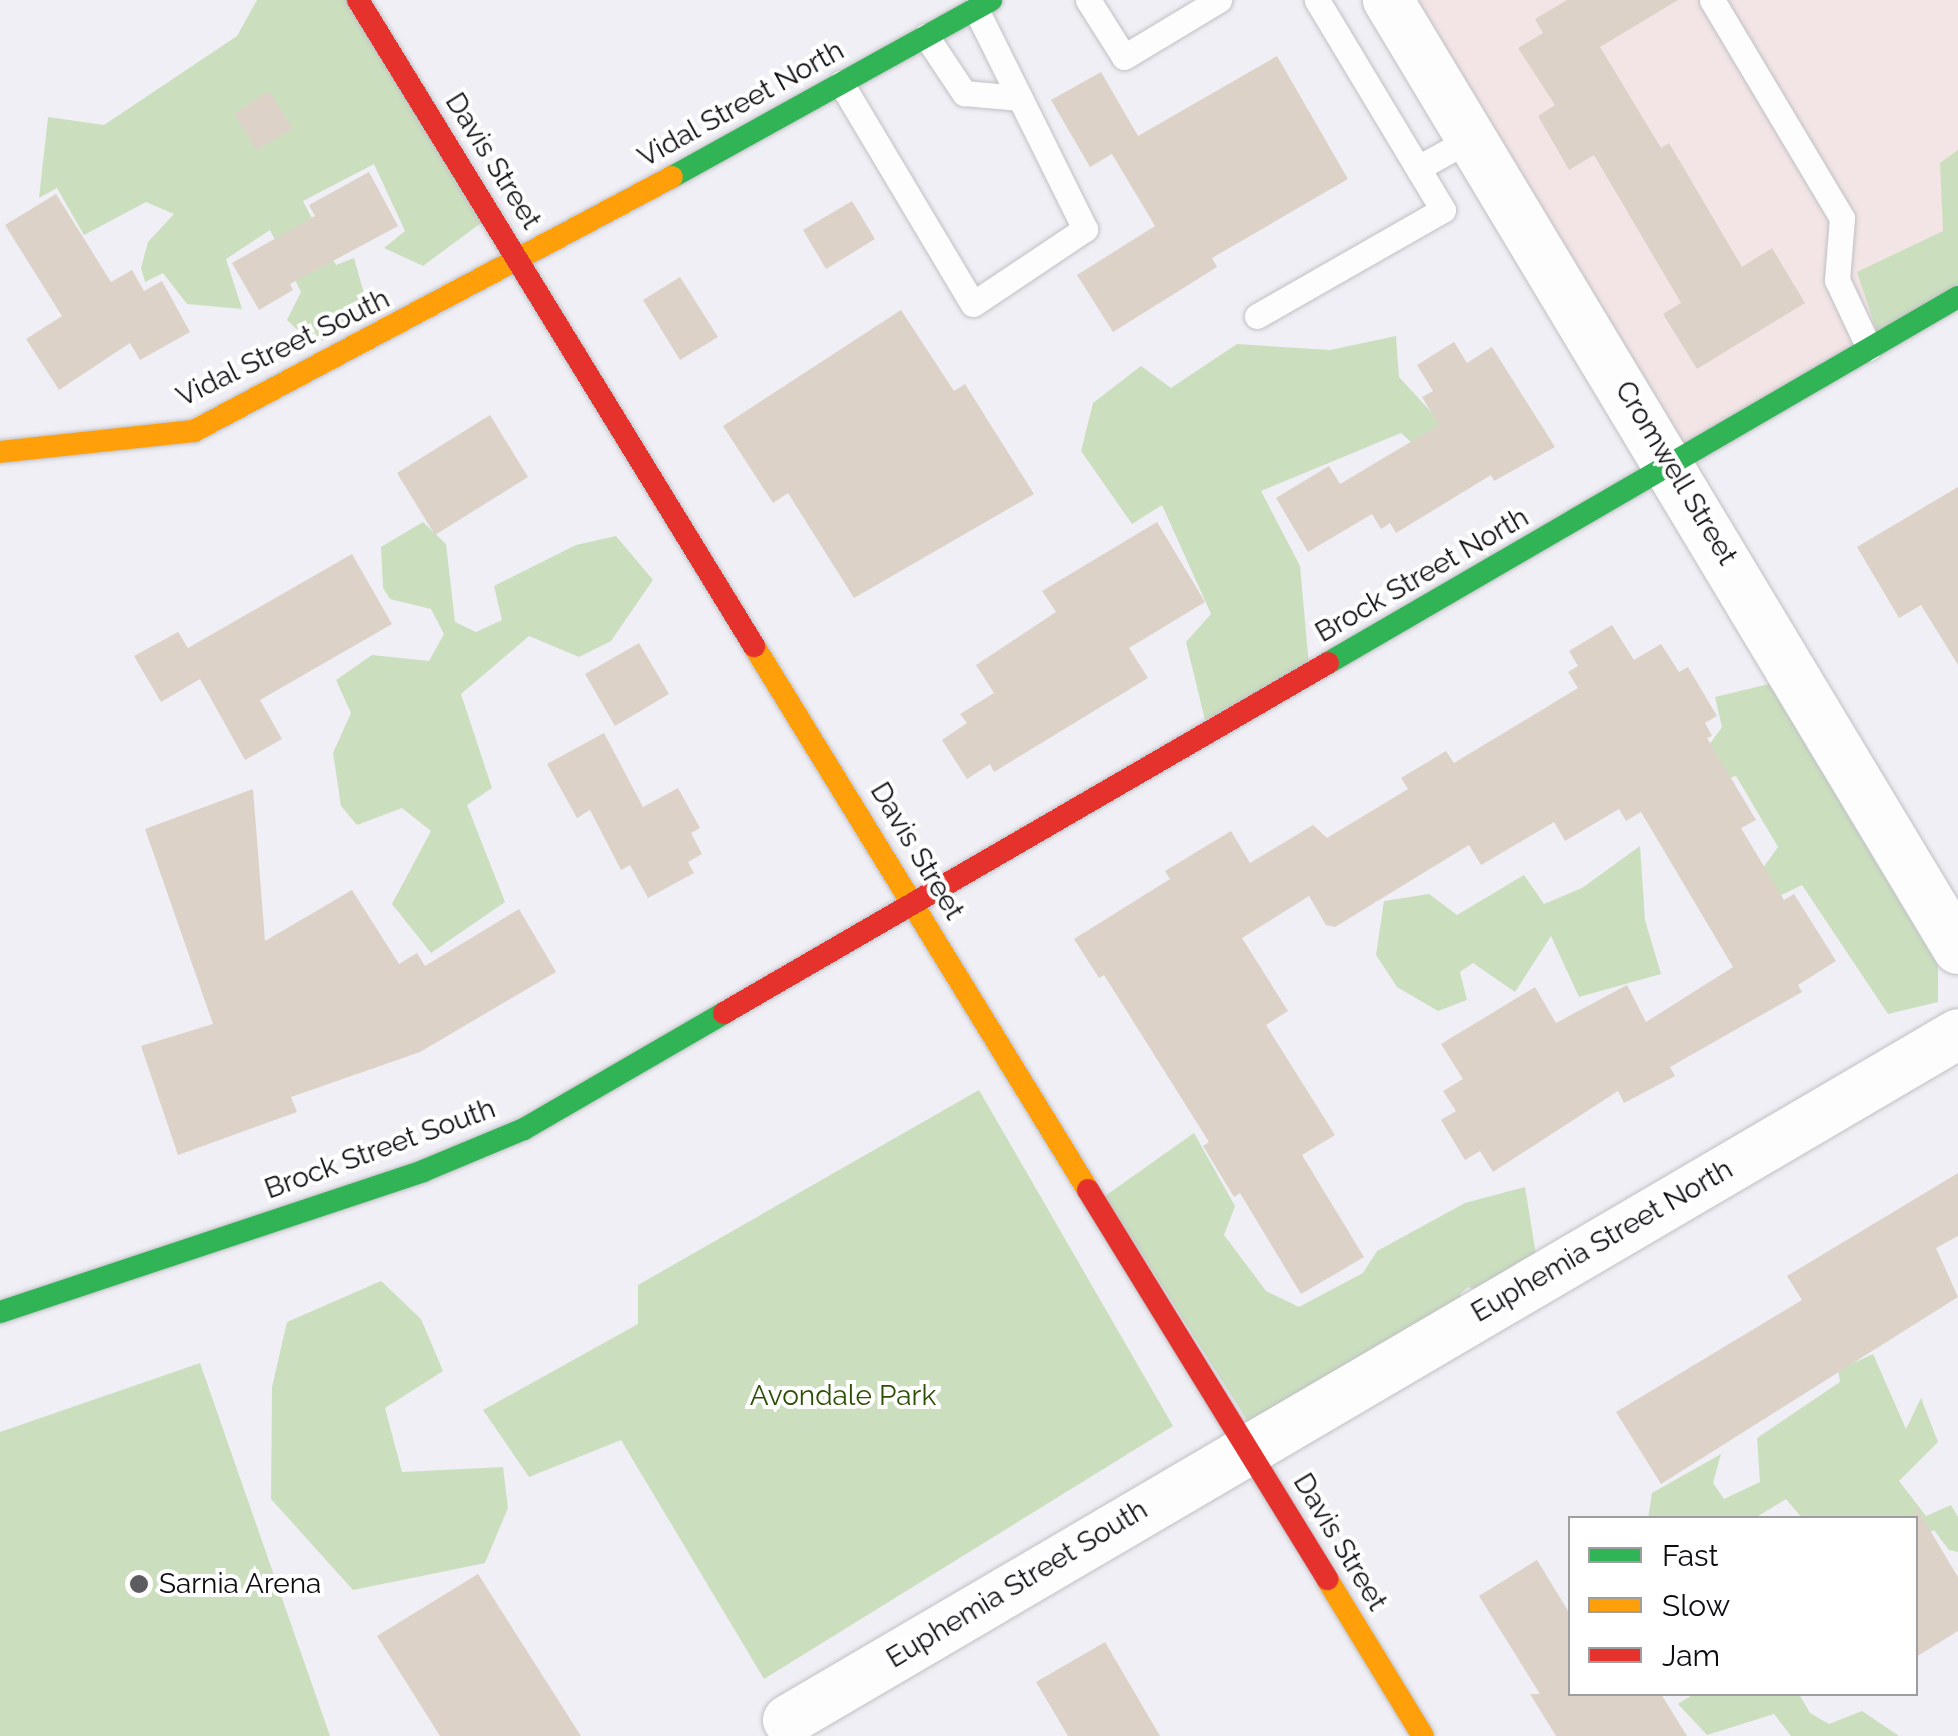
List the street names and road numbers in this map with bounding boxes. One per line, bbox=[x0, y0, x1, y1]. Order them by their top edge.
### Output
street label: Vidal Street North bbox=[632, 33, 850, 175]
street label: Davis Street bbox=[438, 87, 548, 235]
street label: Vidal Street South bbox=[171, 282, 395, 414]
street label: Cromwell Street bbox=[1608, 375, 1744, 571]
street label: Brock Street North bbox=[1310, 500, 1534, 650]
street label: Davis Street bbox=[863, 776, 971, 926]
street label: Brock Street South bbox=[260, 1092, 500, 1206]
street label: Euphemia Street North bbox=[1465, 1152, 1739, 1330]
street label: Davis Street bbox=[1286, 1467, 1394, 1617]
street label: Euphemia Street South bbox=[880, 1493, 1154, 1675]

